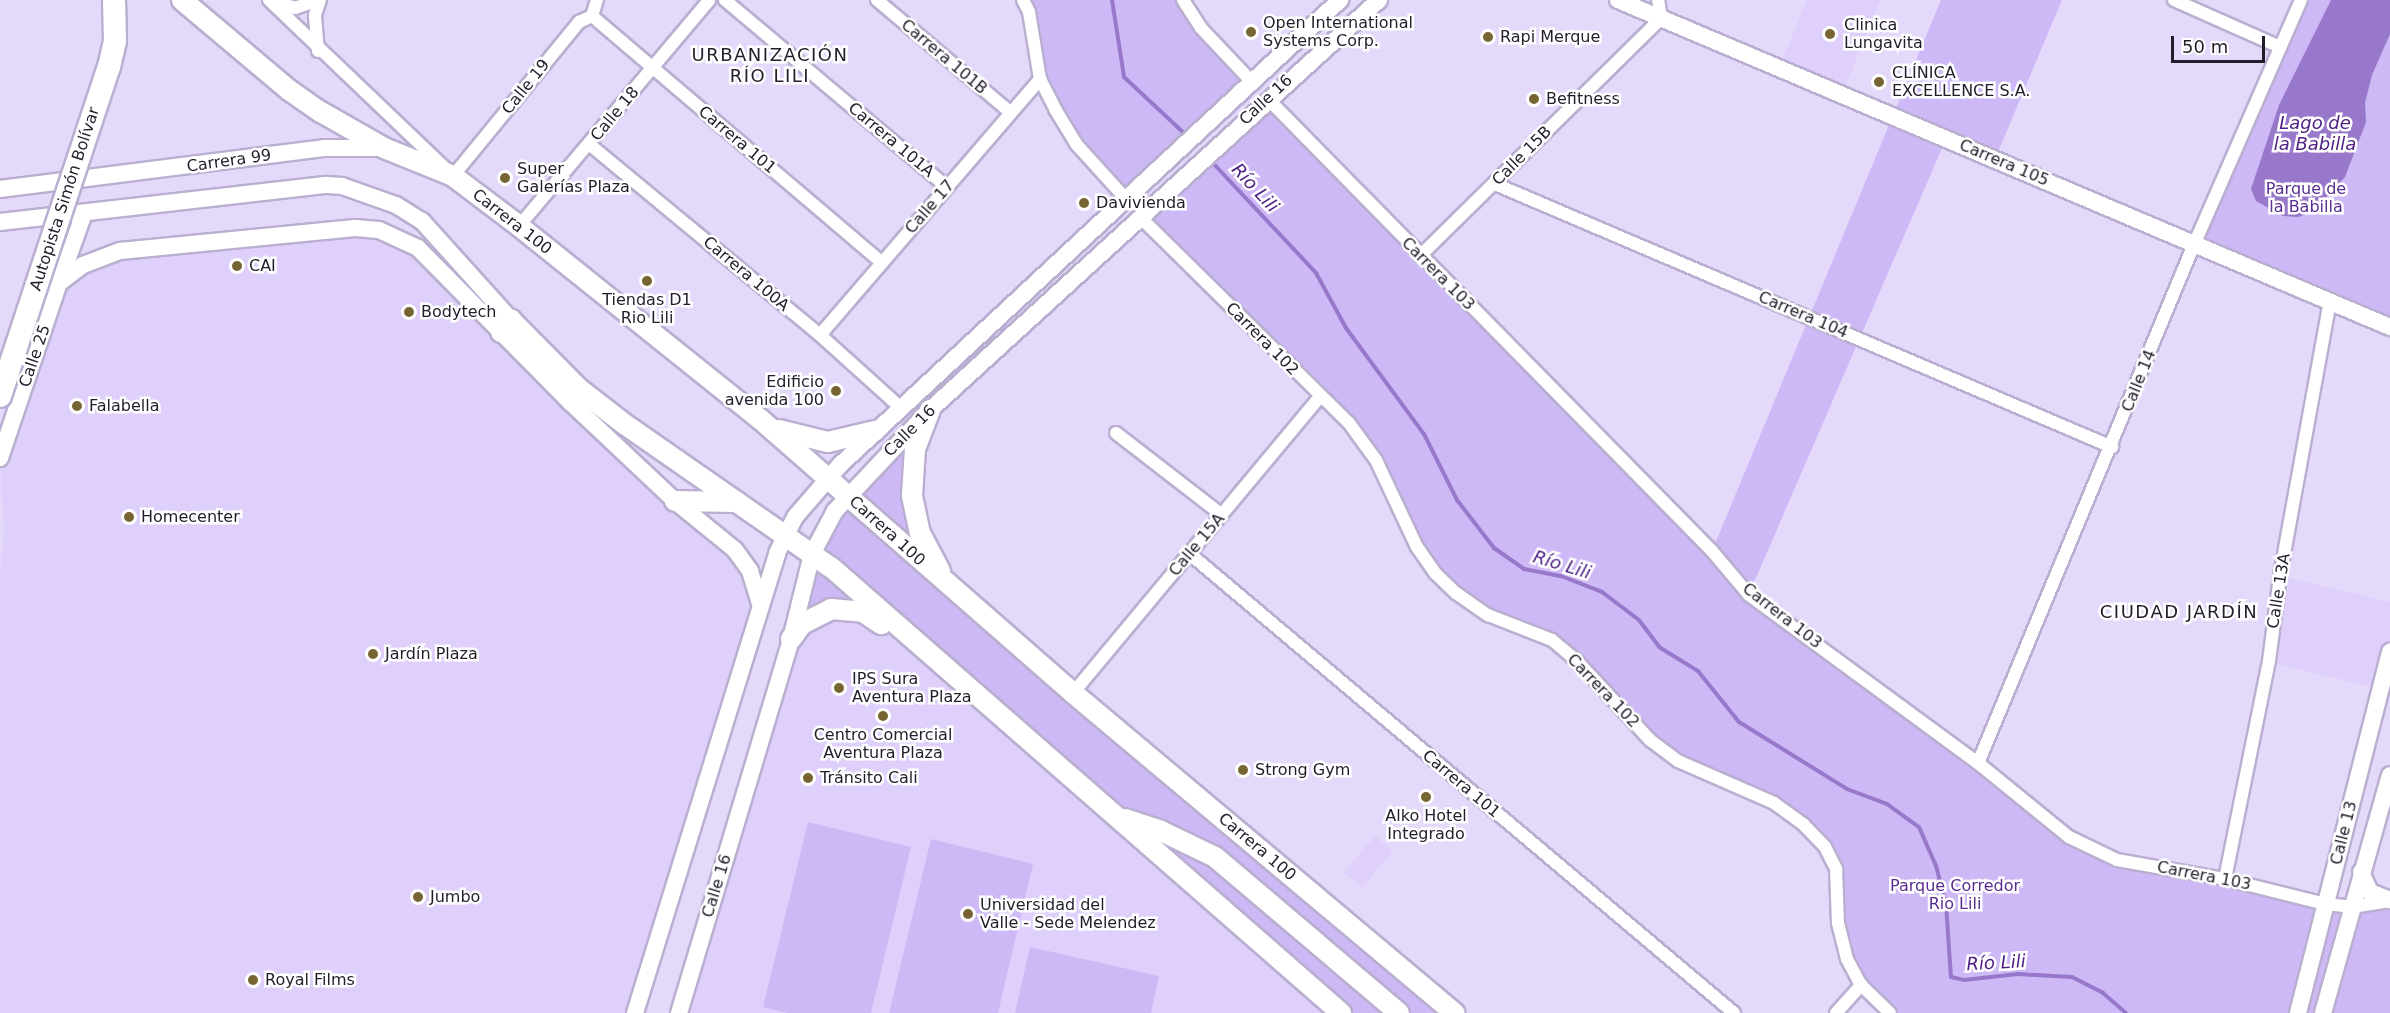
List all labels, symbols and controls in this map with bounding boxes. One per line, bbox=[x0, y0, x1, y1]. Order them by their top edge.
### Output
place label: Open International Systems Corp. bbox=[1263, 13, 1413, 51]
street label: Carrera 101B bbox=[897, 15, 991, 99]
place label: Clinica Lungavita bbox=[1844, 15, 1923, 53]
scale bar bbox=[2174, 24, 2268, 62]
marker: Open International Systems Corp. bbox=[1244, 25, 1258, 39]
marker: Clinica Lungavita bbox=[1821, 25, 1839, 43]
place label: Rapi Merque bbox=[1500, 27, 1600, 47]
marker: Rapi Merque bbox=[1481, 30, 1495, 44]
text: 50 m bbox=[2182, 36, 2228, 57]
district label: URBANIZACIÓN RÍO LILI bbox=[692, 45, 848, 88]
street label: Calle 19 bbox=[498, 56, 554, 118]
place label: CLÍNICA EXCELLENCE S.A. bbox=[1892, 63, 2030, 101]
street label: Calle 16 bbox=[1236, 71, 1296, 129]
marker: CLÍNICA EXCELLENCE S.A. bbox=[1870, 73, 1888, 91]
street label: Calle 18 bbox=[587, 83, 643, 145]
place label: Befitness bbox=[1546, 89, 1620, 109]
marker: Befitness bbox=[1527, 92, 1541, 106]
street label: Carrera 101A bbox=[844, 98, 938, 182]
street label: Carrera 101 bbox=[694, 102, 780, 178]
street label: Autopista Simón Bolívar bbox=[26, 105, 104, 293]
water label: Lago de la Babilla bbox=[2274, 113, 2356, 156]
street label: Calle 15B bbox=[1488, 122, 1556, 190]
street label: Carrera 105 bbox=[1956, 136, 2052, 190]
street label: Carrera 99 bbox=[185, 146, 273, 176]
place label: Super Galerías Plaza bbox=[517, 159, 630, 197]
water label: Río Lili bbox=[1227, 159, 1283, 217]
marker: Super Galerías Plaza bbox=[498, 171, 512, 185]
street label: Calle 17 bbox=[901, 176, 959, 238]
park label: Parque de la Babilla bbox=[2266, 179, 2346, 217]
street label: Carrera 100 bbox=[469, 185, 555, 259]
place label: Davivienda bbox=[1096, 193, 1186, 213]
marker: Davivienda bbox=[1077, 196, 1091, 210]
street label: Carrera 100A bbox=[699, 232, 793, 316]
street label: Carrera 103 bbox=[1397, 233, 1479, 315]
place label: CAI bbox=[249, 256, 276, 276]
marker: CAI bbox=[230, 259, 244, 273]
marker: Tiendas D1 Rio Lili bbox=[640, 274, 654, 288]
street label: Carrera 104 bbox=[1755, 288, 1851, 342]
place label: Tiendas D1 Rio Lili bbox=[602, 290, 692, 328]
street label: Carrera 102 bbox=[1221, 298, 1303, 380]
place label: Bodytech bbox=[421, 302, 496, 322]
marker: Bodytech bbox=[402, 305, 416, 319]
street label: Calle 25 bbox=[15, 322, 55, 390]
street label: Calle 14 bbox=[2118, 347, 2160, 415]
place label: Edificio avenida 100 bbox=[725, 372, 824, 410]
marker: Edificio avenida 100 bbox=[829, 384, 843, 398]
place label: Falabella bbox=[89, 396, 159, 416]
marker: Falabella bbox=[70, 399, 84, 413]
street label: Calle 16 bbox=[880, 401, 940, 461]
street label: Carrera 100 bbox=[845, 492, 929, 570]
place label: Homecenter bbox=[141, 507, 240, 527]
marker: Homecenter bbox=[122, 510, 136, 524]
street label: Calle 15A bbox=[1165, 510, 1229, 580]
water label: Río Lili bbox=[1531, 546, 1593, 584]
street label: Calle 13A bbox=[2264, 552, 2294, 630]
street label: Carrera 103 bbox=[1739, 579, 1825, 653]
district label: CIUDAD JARDÍN bbox=[2100, 601, 2258, 623]
place label: Jardín Plaza bbox=[385, 644, 478, 664]
marker: Jardín Plaza bbox=[366, 647, 380, 661]
street label: Carrera 102 bbox=[1563, 650, 1643, 732]
place label: IPS Sura Aventura Plaza bbox=[852, 669, 971, 707]
marker: IPS Sura Aventura Plaza bbox=[830, 679, 848, 697]
marker: Centro Comercial Aventura Plaza bbox=[876, 709, 890, 723]
place label: Centro Comercial Aventura Plaza bbox=[814, 725, 952, 763]
street label: Carrera 101 bbox=[1418, 746, 1504, 822]
place label: Strong Gym bbox=[1255, 760, 1350, 780]
marker: Strong Gym bbox=[1236, 763, 1250, 777]
place label: Tránsito Cali bbox=[820, 768, 918, 788]
marker: Tránsito Cali bbox=[801, 771, 815, 785]
marker: Alko Hotel Integrado bbox=[1419, 790, 1433, 804]
street label: Calle 13 bbox=[2327, 799, 2361, 867]
place label: Alko Hotel Integrado bbox=[1385, 806, 1467, 844]
street label: Carrera 100 bbox=[1214, 809, 1300, 885]
street label: Calle 16 bbox=[698, 852, 736, 920]
street label: Carrera 103 bbox=[2155, 857, 2253, 895]
park label: Parque Corredor Rio Lili bbox=[1890, 876, 2020, 914]
place label: Jumbo bbox=[430, 887, 480, 907]
marker: Jumbo bbox=[411, 890, 425, 904]
place label: Universidad del Valle - Sede Melendez bbox=[980, 895, 1156, 933]
marker: Universidad del Valle - Sede Melendez bbox=[961, 907, 975, 921]
water label: Río Lili bbox=[1966, 951, 2026, 975]
place label: Royal Films bbox=[265, 970, 355, 990]
marker: Royal Films bbox=[246, 973, 260, 987]

